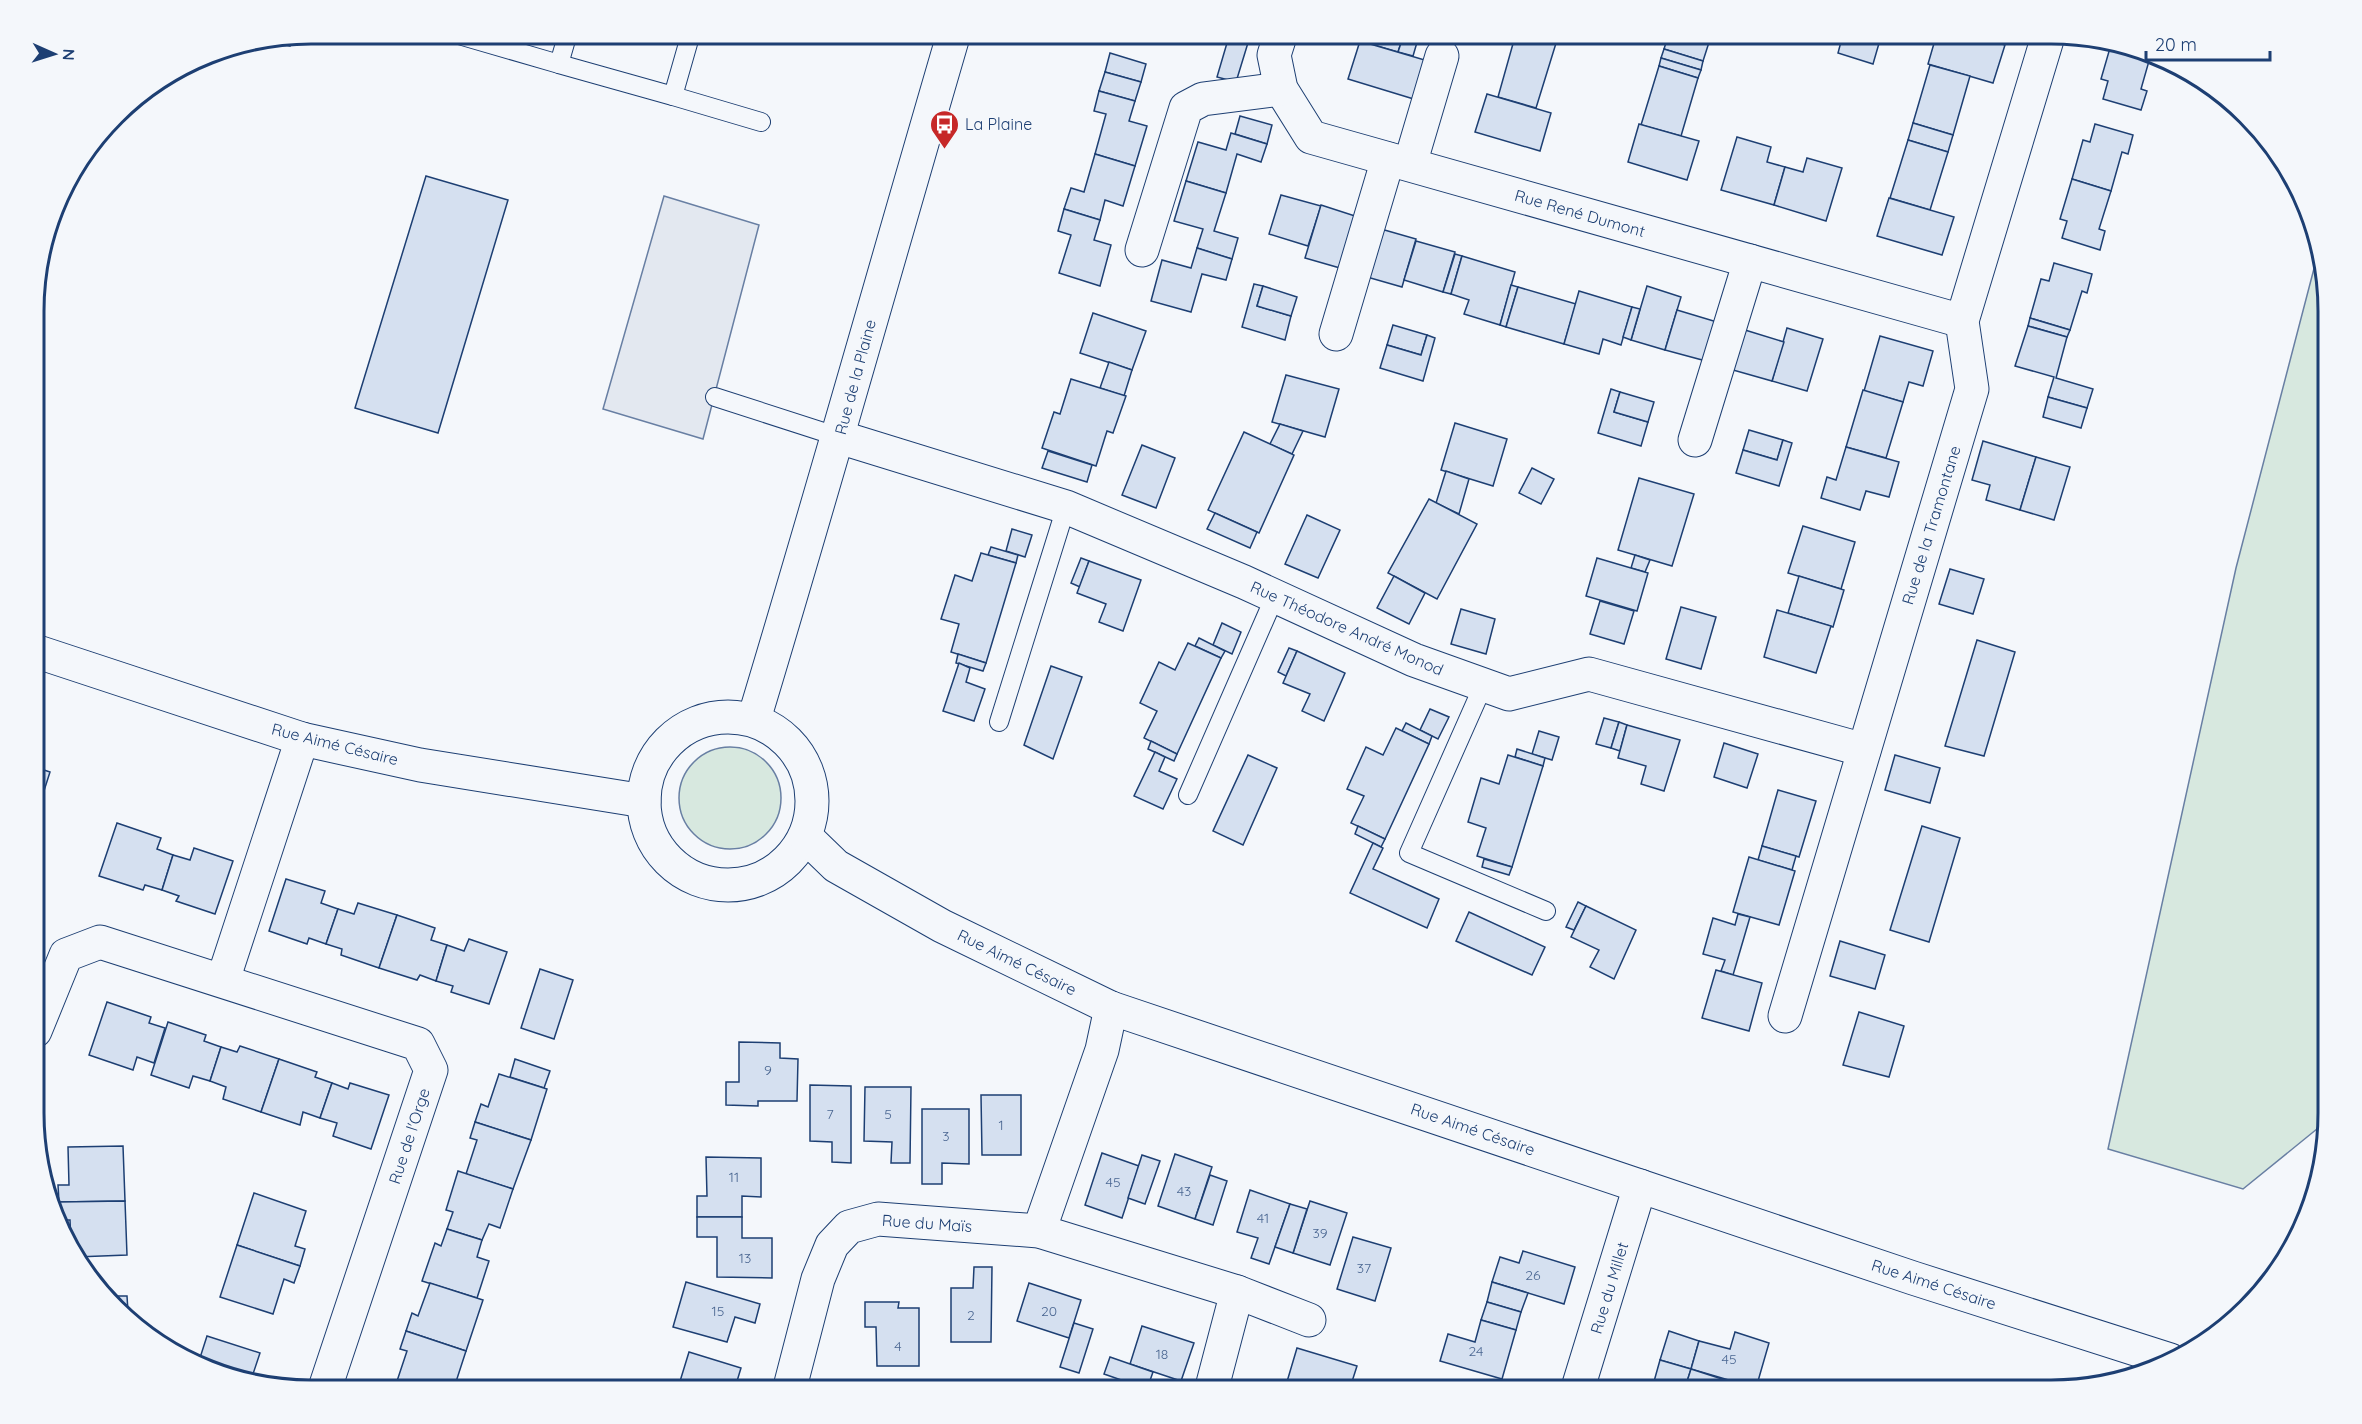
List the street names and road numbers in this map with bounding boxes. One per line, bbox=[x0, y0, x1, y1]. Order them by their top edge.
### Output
street label: Rue René Dumont bbox=[1512, 185, 1648, 241]
street label: Rue de la Plaine bbox=[830, 317, 880, 437]
street label: Rue de la Tramontane bbox=[1897, 443, 1965, 607]
street label: Rue Théodore André Monod bbox=[1247, 576, 1447, 680]
street label: Rue Aimé Césaire bbox=[270, 719, 400, 769]
street label: Rue Aimé Césaire bbox=[954, 925, 1080, 999]
street label: Rue de l'Orge bbox=[384, 1085, 434, 1187]
street label: Rue Aimé Césaire bbox=[1408, 1098, 1538, 1160]
street label: Rue du Maïs bbox=[881, 1210, 973, 1236]
street label: Rue du Millet bbox=[1586, 1240, 1632, 1336]
street label: Rue Aimé Césaire bbox=[1869, 1254, 1999, 1314]

